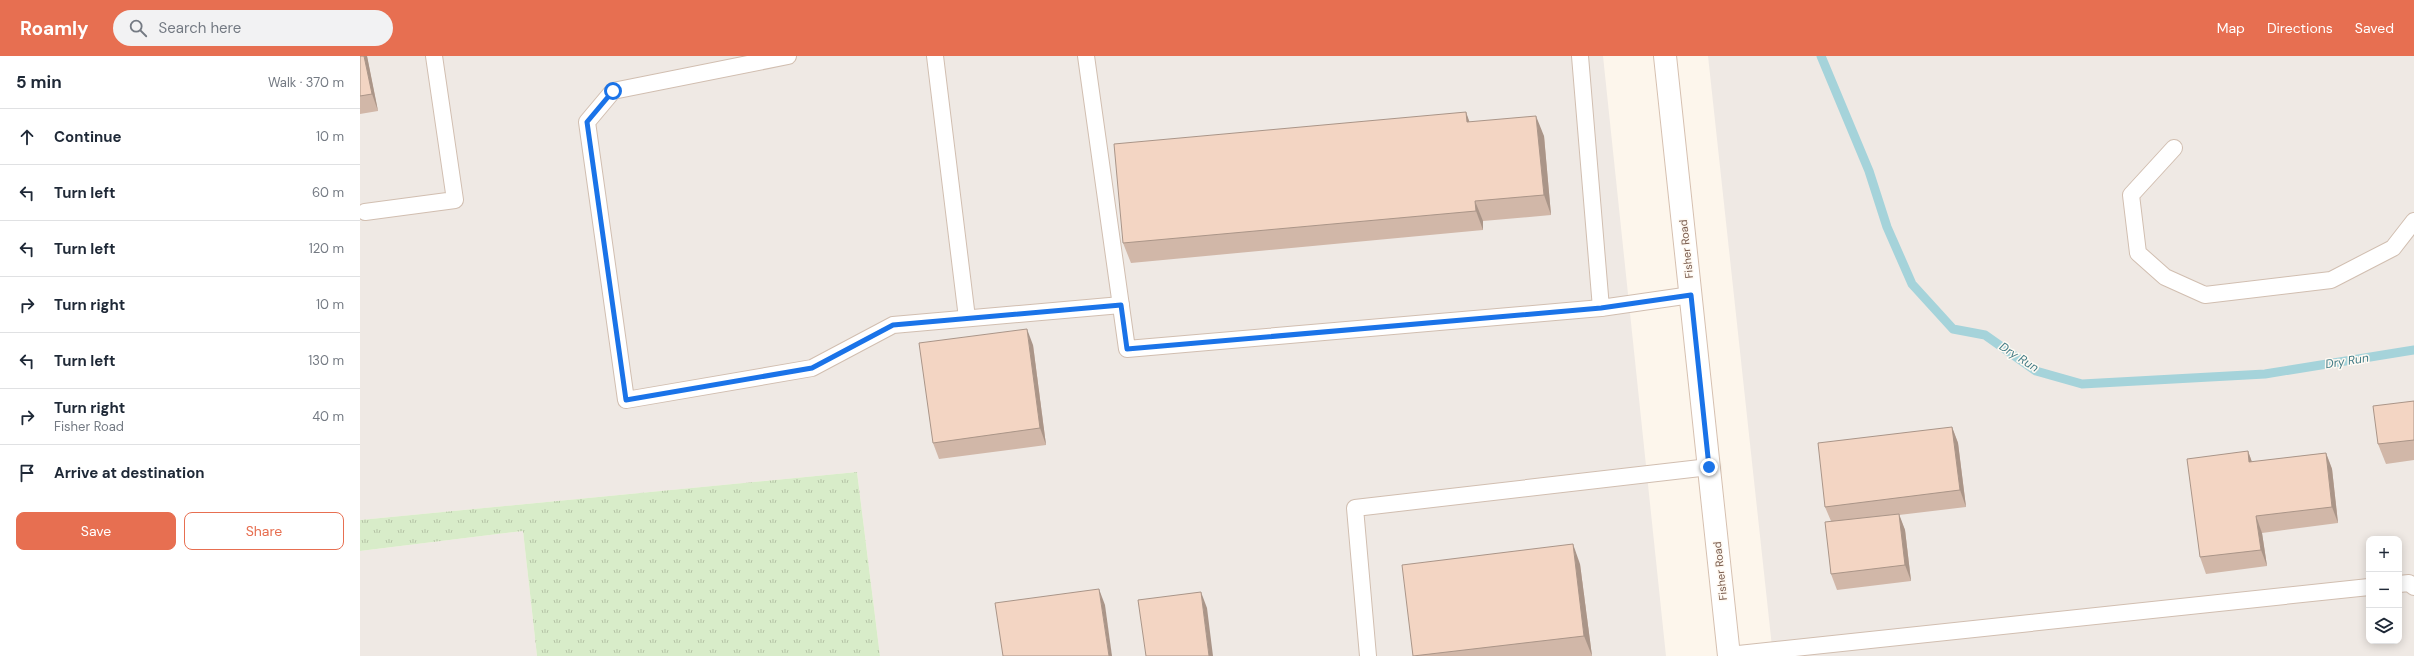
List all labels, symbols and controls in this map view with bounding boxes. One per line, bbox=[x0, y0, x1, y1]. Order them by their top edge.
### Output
search box bbox=[113, 10, 393, 46]
text: Roamly bbox=[20, 16, 89, 41]
icon: search bbox=[127, 17, 149, 39]
text: Search here bbox=[159, 18, 241, 38]
text: Map bbox=[2217, 19, 2245, 37]
text: Directions bbox=[2267, 19, 2333, 37]
text: Saved bbox=[2355, 19, 2394, 37]
text: 5 min bbox=[16, 71, 62, 93]
text: Walk · 370 m bbox=[268, 74, 344, 91]
route start bbox=[604, 82, 622, 100]
icon: ahead bbox=[16, 126, 38, 148]
text: Continue bbox=[54, 127, 122, 147]
text: 10 m bbox=[316, 128, 344, 145]
icon: left bbox=[16, 182, 38, 204]
text: Turn left bbox=[54, 183, 115, 203]
text: 60 m bbox=[312, 184, 344, 201]
street label: Fisher Road bbox=[1676, 219, 1696, 279]
icon: left bbox=[16, 238, 38, 260]
text: Turn left bbox=[54, 239, 115, 259]
text: 120 m bbox=[309, 240, 344, 257]
icon: right bbox=[16, 294, 38, 316]
text: Turn right bbox=[54, 295, 125, 315]
text: 10 m bbox=[316, 296, 344, 313]
water label: Dry Run bbox=[1996, 338, 2042, 376]
icon: left bbox=[16, 350, 38, 372]
water label: Dry Run bbox=[2324, 350, 2370, 372]
text: Turn left bbox=[54, 351, 115, 371]
text: 130 m bbox=[308, 352, 344, 369]
text: Turn right bbox=[54, 398, 125, 418]
icon: right bbox=[16, 406, 38, 428]
text: 40 m bbox=[312, 408, 344, 425]
text: Fisher Road bbox=[54, 418, 124, 435]
route end bbox=[1700, 458, 1718, 476]
icon: arrive bbox=[16, 462, 38, 484]
text: Arrive at destination bbox=[54, 463, 205, 483]
button: Save bbox=[16, 512, 176, 550]
button: Share bbox=[184, 512, 344, 550]
map controls bbox=[2366, 536, 2402, 644]
button: + bbox=[2366, 536, 2402, 572]
street label: Fisher Road bbox=[1710, 541, 1730, 601]
button: − bbox=[2366, 572, 2402, 608]
button: layers bbox=[2366, 608, 2402, 644]

